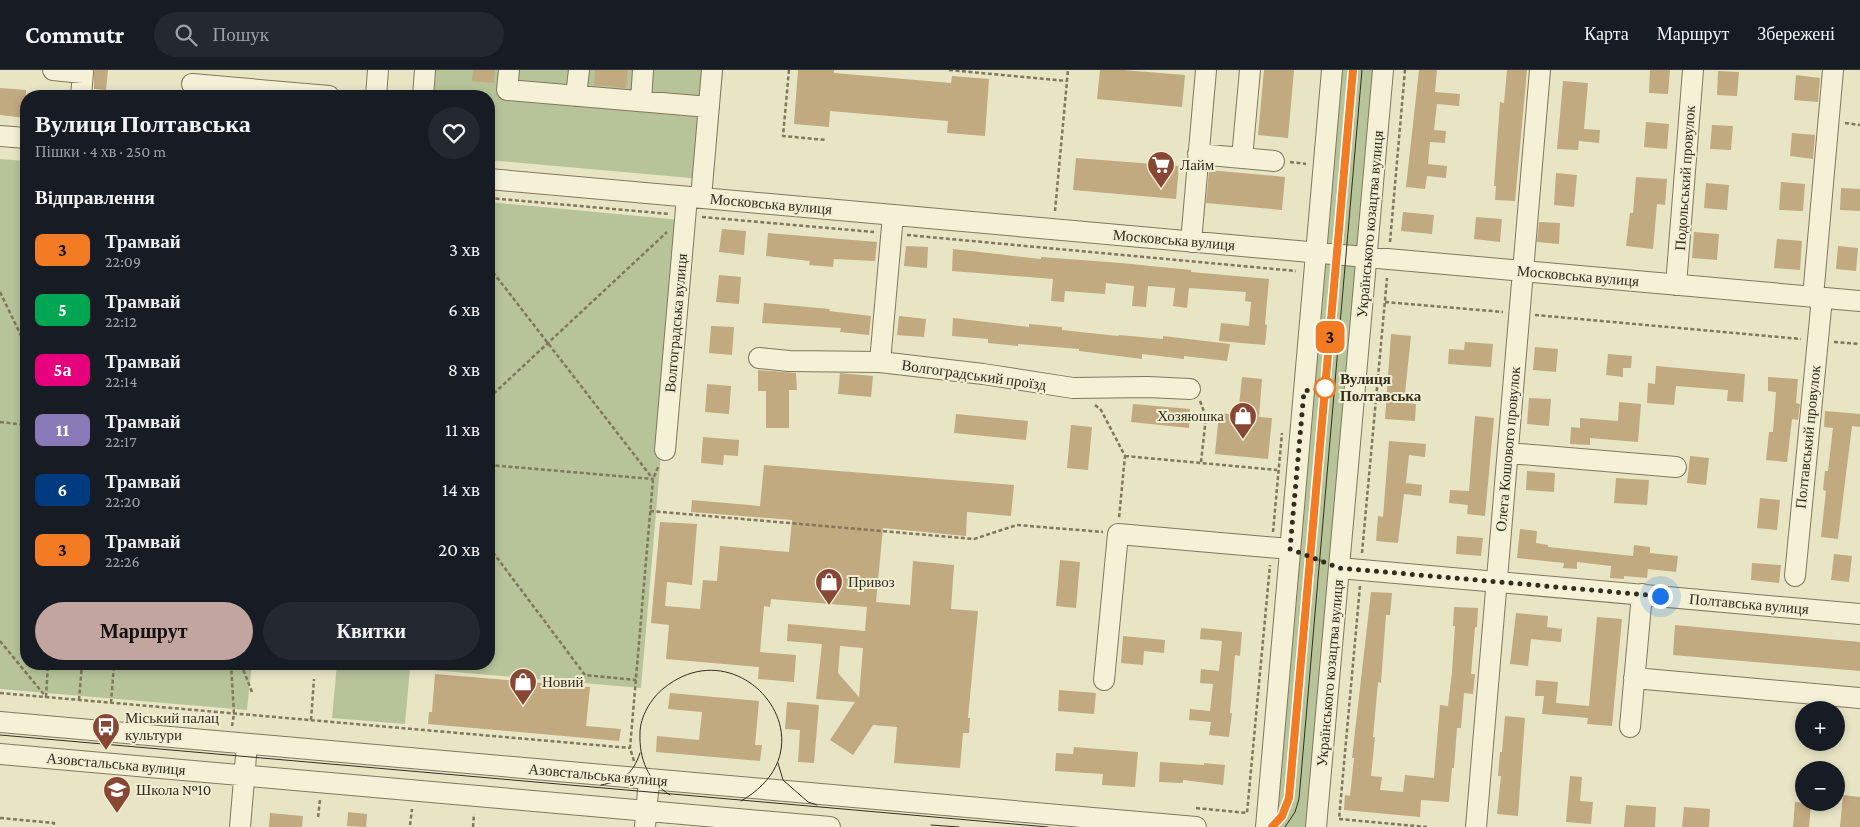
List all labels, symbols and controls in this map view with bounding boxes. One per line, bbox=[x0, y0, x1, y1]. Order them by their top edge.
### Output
search box bbox=[154, 12, 504, 57]
text: Commutr bbox=[25, 21, 124, 48]
icon: search bbox=[172, 21, 200, 49]
text: Пошук bbox=[212, 24, 269, 45]
text: Карта bbox=[1584, 24, 1629, 44]
text: Маршрут bbox=[1657, 24, 1729, 44]
text: Збережені bbox=[1757, 24, 1835, 44]
street label: Подольський провулок bbox=[1672, 104, 1698, 251]
button: heart bbox=[428, 107, 480, 159]
text: Вулиця Полтавська bbox=[35, 110, 251, 137]
street label: Українського козацтва вулиця bbox=[1354, 130, 1386, 318]
text: Пішки · 4 хв · 250 m bbox=[35, 143, 166, 160]
supermarket icon: Лайм bbox=[1146, 150, 1176, 189]
place label: Лайм bbox=[1180, 157, 1215, 173]
text: Відправлення bbox=[35, 187, 155, 208]
street label: Московська вулиця bbox=[709, 191, 833, 217]
street label: Московська вулиця bbox=[1112, 227, 1236, 253]
text: Трамвай bbox=[105, 231, 181, 252]
text: 3 хв bbox=[449, 239, 480, 260]
text: 3 bbox=[58, 240, 67, 260]
text: 22:09 bbox=[105, 253, 141, 270]
street label: Волгоградська вулиця bbox=[662, 253, 690, 393]
street label: Московська вулиця bbox=[1516, 263, 1640, 289]
text: Трамвай bbox=[105, 291, 181, 312]
text: 6 хв bbox=[448, 299, 480, 320]
text: 5 bbox=[58, 300, 67, 320]
text: 22:12 bbox=[105, 313, 137, 330]
line badge: 3 bbox=[1314, 321, 1346, 353]
text: 3 bbox=[1326, 327, 1334, 347]
text: Трамвай bbox=[105, 351, 181, 372]
street label: Волгоградський проїзд bbox=[901, 357, 1048, 393]
text: 8 хв bbox=[448, 359, 480, 380]
text: 5а bbox=[54, 360, 71, 380]
street label: Полтавський провулок bbox=[1792, 364, 1824, 510]
street label: Олега Кошового провулок bbox=[1493, 365, 1523, 532]
place label: Вулиця Полтавська bbox=[1340, 371, 1422, 404]
text: 22:14 bbox=[105, 373, 137, 390]
marker: Вулиця Полтавська bbox=[1314, 377, 1336, 399]
shop icon: Хозяюшка bbox=[1228, 401, 1258, 440]
place label: Хозяюшка bbox=[1157, 408, 1224, 424]
text: Трамвай bbox=[105, 411, 181, 432]
text: 11 хв bbox=[445, 419, 480, 440]
text: 11 bbox=[56, 420, 69, 440]
text: 22:17 bbox=[105, 433, 137, 450]
text: Трамвай bbox=[105, 471, 181, 492]
text: 14 хв bbox=[442, 479, 480, 500]
text: 6 bbox=[58, 480, 67, 500]
text: 22:20 bbox=[105, 493, 141, 510]
text: Трамвай bbox=[105, 531, 181, 552]
text: 20 хв bbox=[438, 539, 480, 560]
text: 3 bbox=[58, 540, 67, 560]
text: 22:26 bbox=[105, 553, 140, 570]
shop icon: Привоз bbox=[814, 567, 844, 606]
place label: Привоз bbox=[848, 574, 895, 590]
street label: Українського козацтва вулиця bbox=[1314, 579, 1346, 767]
your location bbox=[1648, 584, 1673, 609]
street label: Полтавська вулиця bbox=[1689, 591, 1810, 617]
button: Маршрут bbox=[35, 602, 253, 660]
button: Квитки bbox=[263, 602, 480, 660]
shop icon: Новий bbox=[508, 667, 538, 706]
place label: Новий bbox=[542, 674, 583, 690]
map controls bbox=[1795, 701, 1845, 811]
button: + bbox=[1795, 701, 1845, 751]
place label: Міський палац культури bbox=[125, 710, 219, 743]
bus stop icon: Міський палац культури bbox=[91, 712, 121, 751]
street label: Азовстальська вулиця bbox=[46, 750, 186, 778]
street label: Азовстальська вулиця bbox=[528, 761, 668, 789]
button: − bbox=[1795, 761, 1845, 811]
school or university icon: Школа №10 bbox=[102, 775, 132, 814]
place label: Школа №10 bbox=[136, 782, 211, 798]

